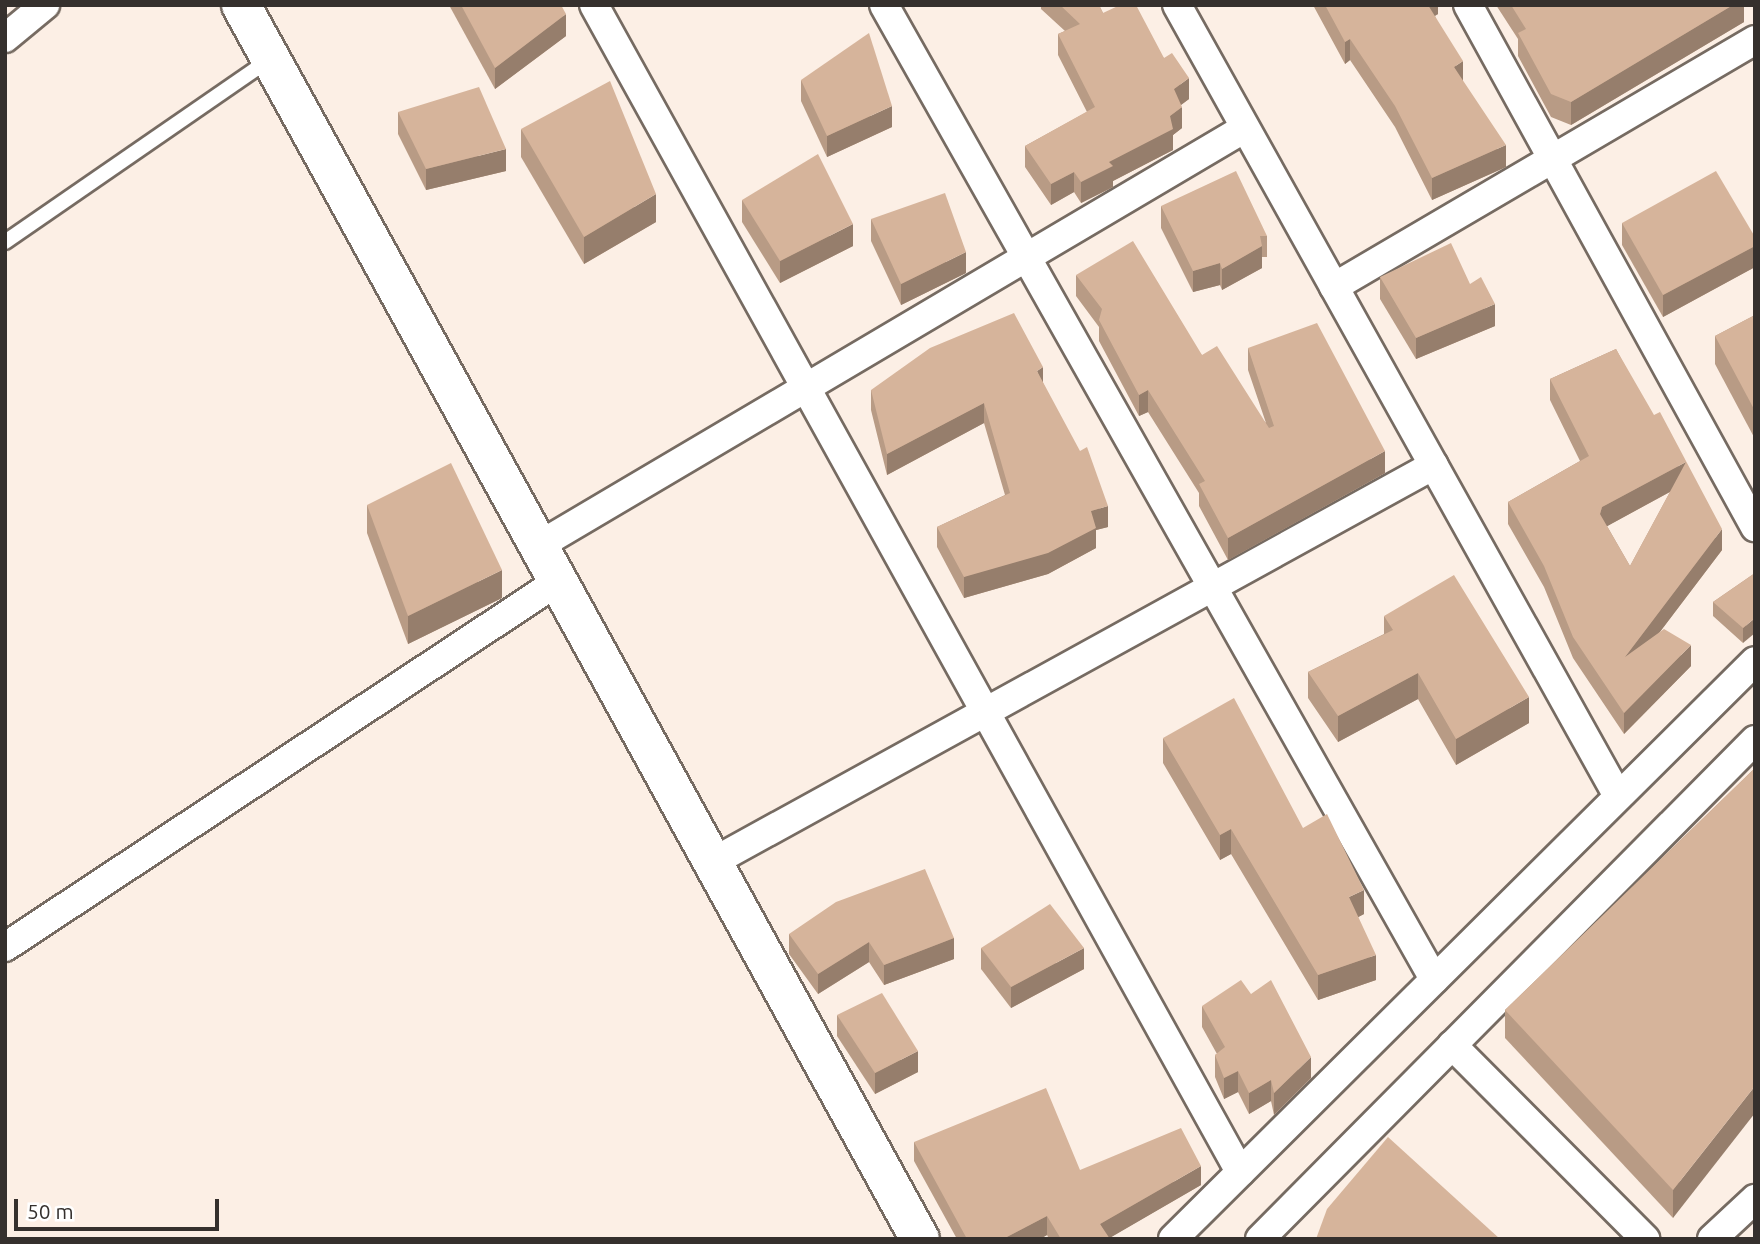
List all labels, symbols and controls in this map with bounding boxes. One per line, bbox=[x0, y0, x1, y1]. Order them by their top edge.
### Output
scale bar bbox=[18, 1184, 222, 1228]
text: 50 m bbox=[27, 1199, 74, 1223]

